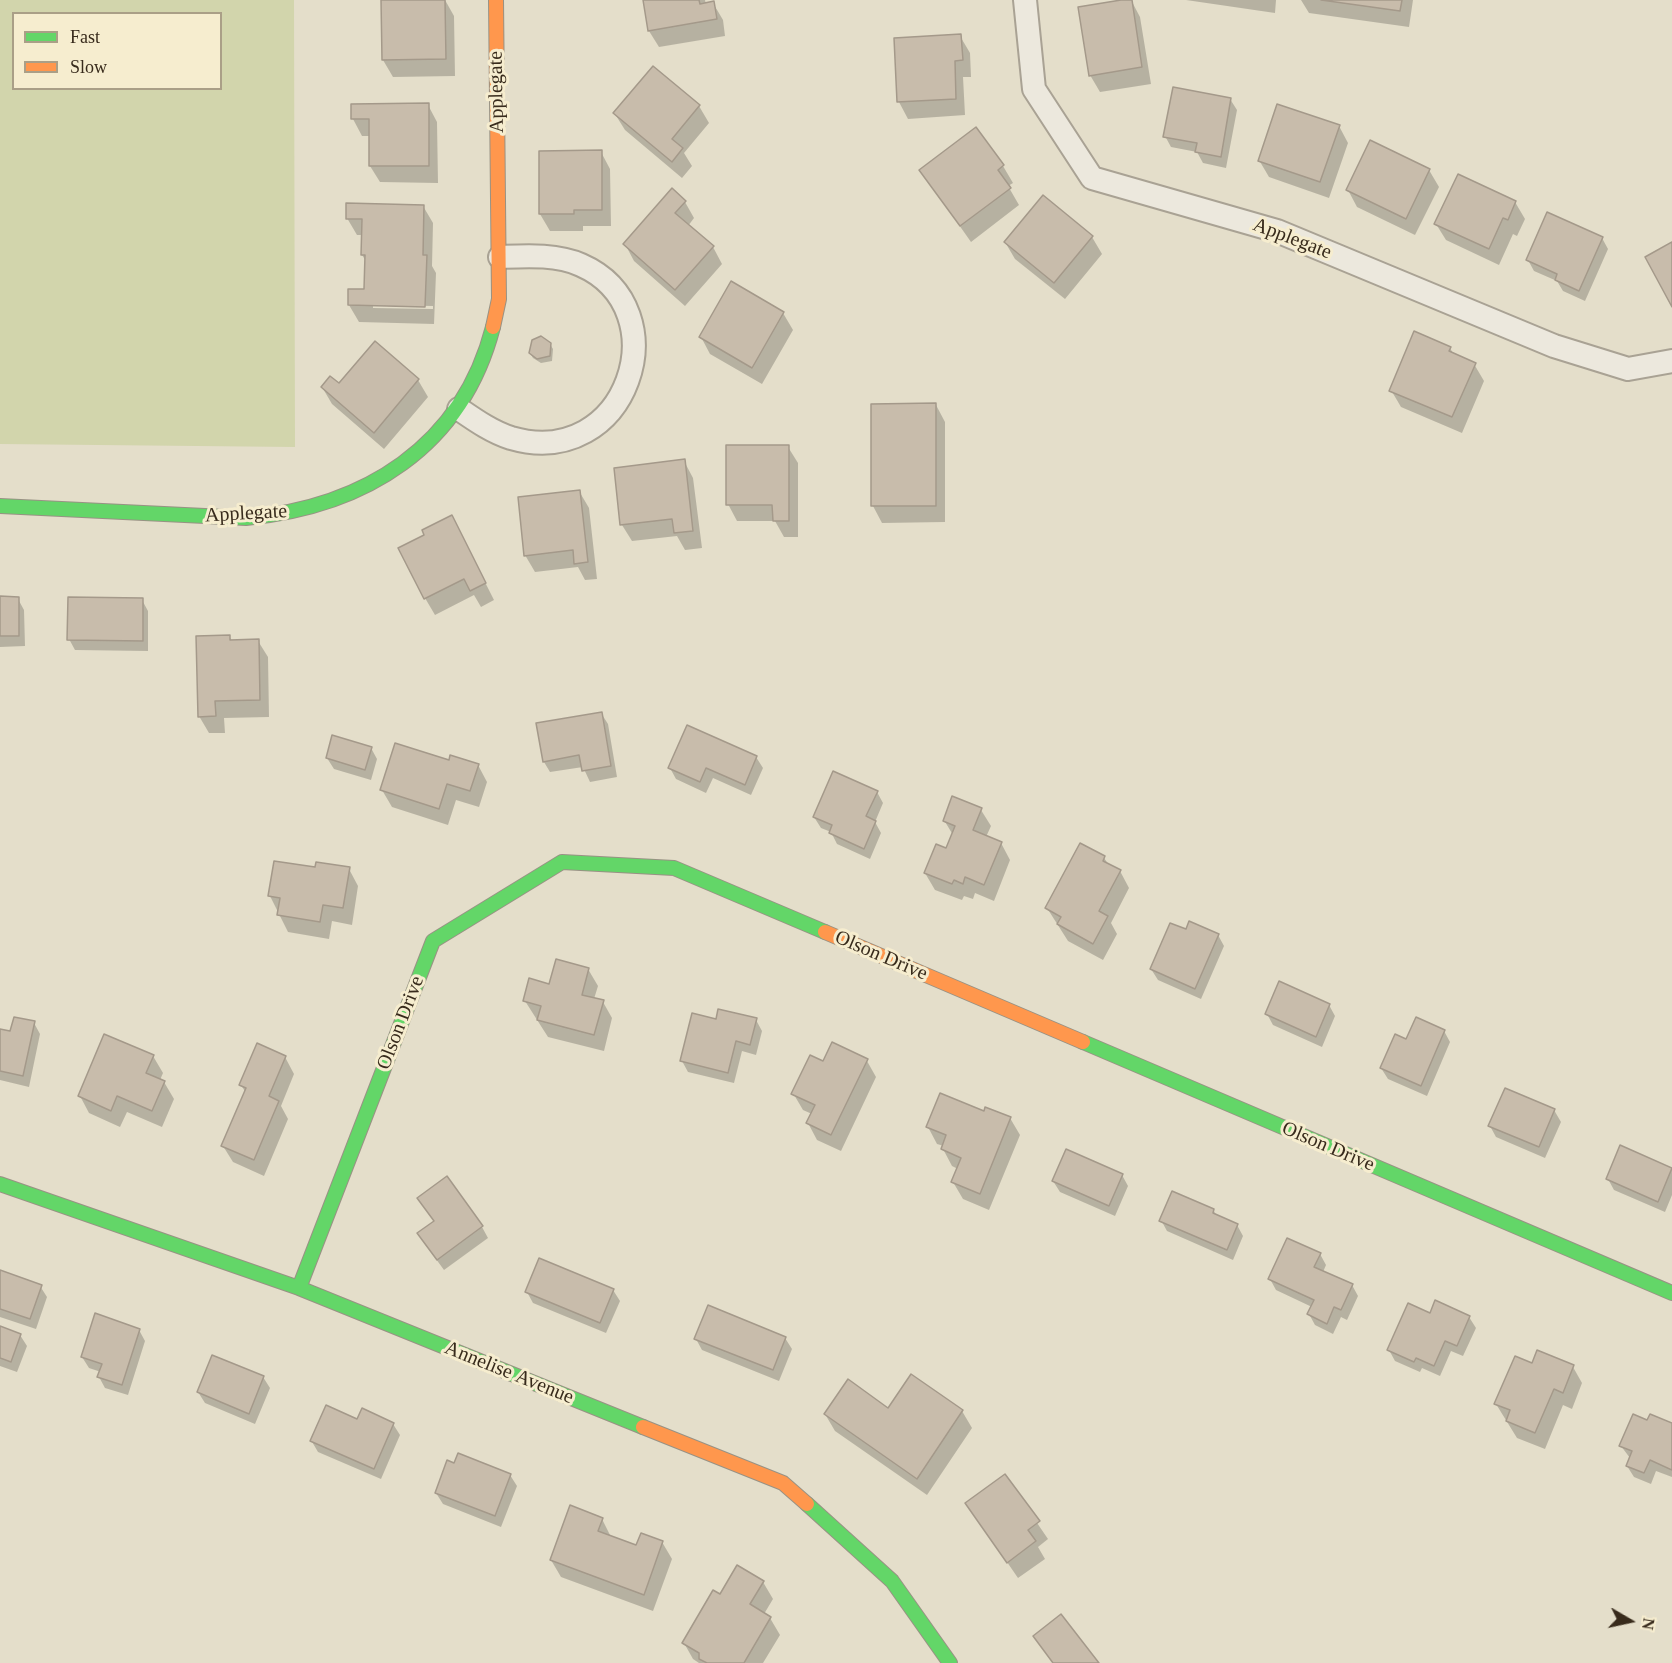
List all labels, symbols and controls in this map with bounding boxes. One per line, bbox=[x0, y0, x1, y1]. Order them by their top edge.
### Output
legend bbox=[12, 12, 222, 90]
text: Fast bbox=[70, 27, 100, 47]
street label: Applegate bbox=[484, 51, 510, 133]
text: Slow bbox=[70, 57, 107, 77]
street label: Applegate bbox=[1249, 213, 1335, 265]
street label: Applegate bbox=[204, 500, 288, 528]
street label: Olson Drive bbox=[831, 926, 931, 986]
street label: Olson Drive bbox=[372, 973, 430, 1073]
street label: Olson Drive bbox=[1278, 1117, 1378, 1177]
street label: Annelise Avenue bbox=[441, 1336, 577, 1410]
north arrow bbox=[1600, 1591, 1660, 1651]
text: N bbox=[1639, 1617, 1658, 1631]

